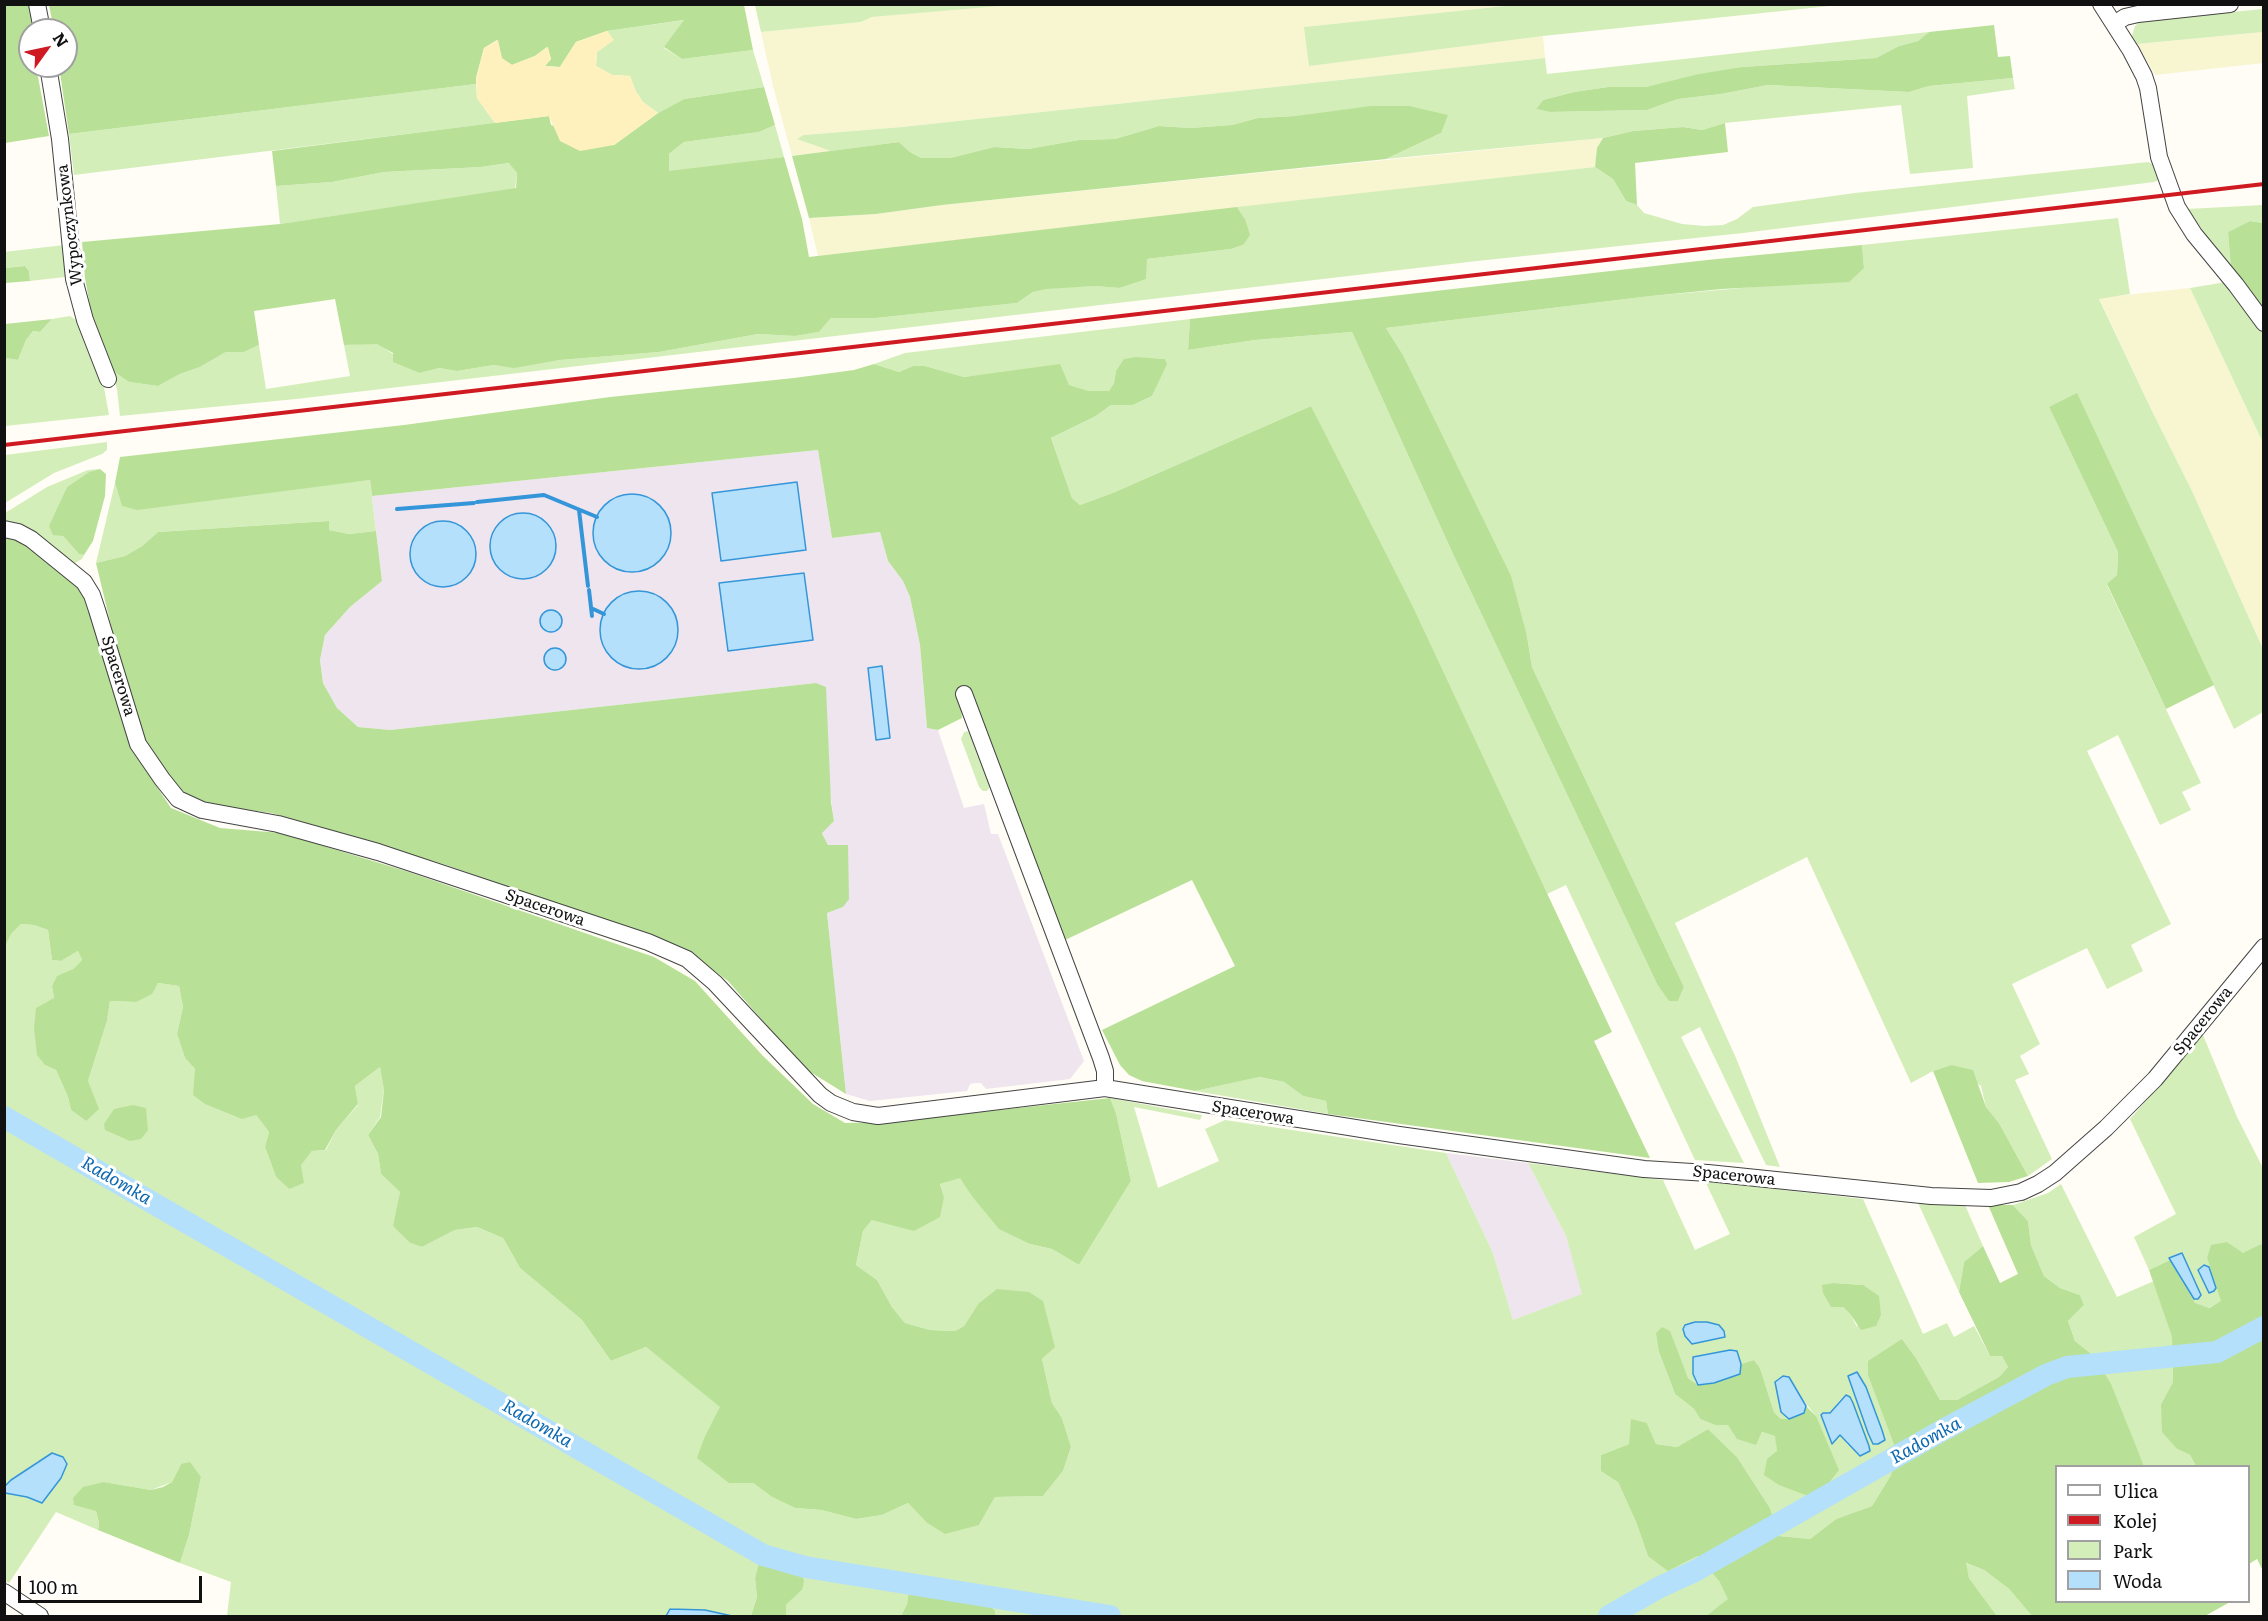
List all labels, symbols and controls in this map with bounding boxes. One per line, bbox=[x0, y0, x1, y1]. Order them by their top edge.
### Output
north arrow bbox=[18, 18, 78, 78]
text: N bbox=[48, 27, 75, 51]
street label: Wypoczynkowa bbox=[53, 163, 87, 287]
street label: Spacerowa bbox=[97, 634, 139, 718]
street label: Spacerowa bbox=[503, 885, 587, 931]
street label: Spacerowa bbox=[2169, 983, 2237, 1059]
street label: Spacerowa bbox=[1211, 1097, 1295, 1129]
water label: Radomka bbox=[77, 1152, 155, 1210]
street label: Spacerowa bbox=[1692, 1162, 1776, 1190]
water label: Radomka bbox=[498, 1395, 576, 1453]
water label: Radomka bbox=[1887, 1413, 1965, 1469]
legend bbox=[2055, 1465, 2250, 1603]
text: Ulica bbox=[2113, 1477, 2158, 1504]
text: Kolej bbox=[2113, 1507, 2157, 1534]
text: Park bbox=[2113, 1537, 2152, 1564]
scale bar bbox=[21, 1564, 206, 1602]
text: Woda bbox=[2113, 1567, 2162, 1594]
text: 100 m bbox=[29, 1573, 78, 1600]

